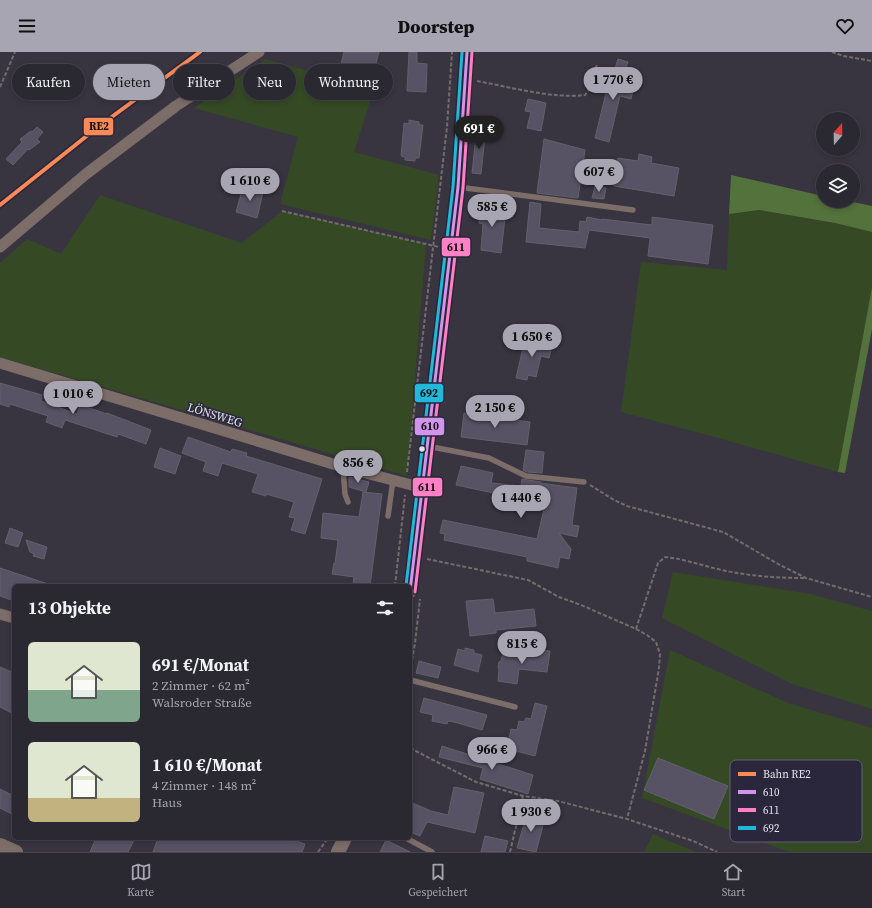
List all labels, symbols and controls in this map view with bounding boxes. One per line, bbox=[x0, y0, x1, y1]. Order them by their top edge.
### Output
text: Doorstep bbox=[398, 14, 474, 39]
icon: menu bbox=[16, 15, 38, 37]
icon: heart bbox=[834, 15, 856, 37]
chip: Kaufen bbox=[12, 64, 85, 100]
chip: Mieten bbox=[93, 64, 165, 100]
chip: Filter bbox=[173, 64, 235, 100]
chip: Neu bbox=[243, 64, 296, 100]
chip: Wohnung bbox=[304, 64, 393, 100]
pin: 1 770 € bbox=[576, 67, 650, 101]
text: 1 770 € bbox=[593, 71, 633, 88]
north arrow bbox=[816, 112, 860, 156]
map controls bbox=[816, 112, 860, 208]
pin: 691 € bbox=[451, 116, 507, 150]
line badge: RE2 bbox=[83, 117, 114, 136]
text: RE2 bbox=[89, 119, 109, 134]
text: 691 € bbox=[464, 120, 494, 137]
pin: 607 € bbox=[571, 159, 627, 193]
text: 607 € bbox=[584, 163, 614, 180]
button: layers bbox=[816, 164, 860, 208]
pin: 1 610 € bbox=[213, 168, 287, 202]
text: 1 610 € bbox=[230, 172, 270, 189]
pin: 585 € bbox=[464, 194, 520, 228]
text: 585 € bbox=[477, 198, 507, 215]
line badge: 611 bbox=[441, 237, 471, 257]
text: 611 bbox=[447, 240, 465, 255]
pin: 1 650 € bbox=[495, 324, 569, 358]
text: 1 650 € bbox=[512, 328, 552, 345]
pin: 1 010 € bbox=[36, 381, 110, 415]
line badge: 692 bbox=[414, 383, 444, 403]
text: 1 010 € bbox=[53, 385, 93, 402]
text: 692 bbox=[420, 386, 438, 401]
pin: 2 150 € bbox=[458, 395, 532, 429]
street label: LÖNSWEG bbox=[186, 399, 244, 431]
text: 2 150 € bbox=[475, 399, 515, 416]
line badge: 610 bbox=[414, 417, 445, 436]
text: 610 bbox=[421, 419, 439, 434]
unlabelled marker bbox=[417, 444, 427, 454]
pin: 856 € bbox=[330, 450, 386, 484]
text: 856 € bbox=[343, 454, 373, 471]
line badge: 611 bbox=[412, 477, 443, 497]
text: 611 bbox=[418, 480, 436, 495]
pin: 1 440 € bbox=[484, 485, 558, 519]
text: 1 440 € bbox=[501, 489, 541, 506]
text: 13 Objekte bbox=[28, 596, 111, 620]
icon: filters bbox=[374, 597, 396, 619]
pin: 815 € bbox=[494, 631, 550, 665]
text: 815 € bbox=[507, 635, 537, 652]
text: 691 €/Monat bbox=[152, 653, 249, 677]
icon: home bbox=[60, 658, 108, 706]
text: 2 Zimmer · 62 m² bbox=[152, 677, 250, 694]
text: Walsroder Straße bbox=[152, 694, 252, 711]
pin: 966 € bbox=[464, 737, 520, 771]
text: 966 € bbox=[477, 741, 507, 758]
text: 1 610 €/Monat bbox=[152, 753, 262, 777]
icon: home bbox=[60, 758, 108, 806]
legend bbox=[730, 760, 862, 842]
text: Bahn RE2 bbox=[763, 767, 811, 782]
text: 4 Zimmer · 148 m² bbox=[152, 777, 256, 794]
text: 610 bbox=[763, 785, 780, 800]
text: Haus bbox=[152, 794, 182, 811]
pin: 1 930 € bbox=[494, 799, 568, 833]
text: 1 930 € bbox=[511, 803, 551, 820]
text: 611 bbox=[763, 803, 780, 818]
text: 692 bbox=[763, 821, 780, 836]
tab: Karte bbox=[127, 861, 154, 900]
tab: Gespeichert bbox=[408, 861, 467, 900]
tab: Start bbox=[722, 861, 745, 900]

